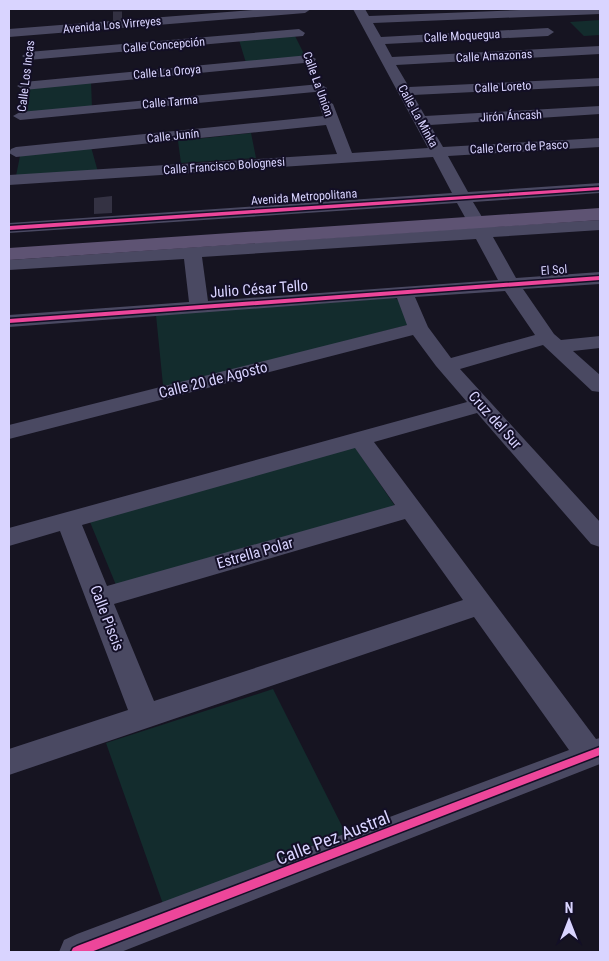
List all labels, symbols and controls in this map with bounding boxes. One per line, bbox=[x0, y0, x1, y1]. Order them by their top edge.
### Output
street label: Avenida Los Virreyes bbox=[62, 14, 162, 36]
street label: Calle Moquegua bbox=[423, 27, 501, 45]
street label: Calle Concepción bbox=[122, 34, 206, 56]
street label: Calle Los Incas bbox=[15, 39, 37, 113]
street label: Calle Amazonas bbox=[455, 47, 533, 65]
street label: Calle La Union bbox=[300, 50, 336, 118]
street label: Calle La Oroya bbox=[133, 62, 202, 82]
street label: Calle Loreto bbox=[474, 79, 532, 95]
street label: Calle La Minka bbox=[395, 82, 441, 150]
street label: Calle Tarma bbox=[142, 93, 199, 111]
street label: Jirón Áncash bbox=[480, 106, 543, 125]
street label: Calle Junín bbox=[146, 126, 200, 146]
street label: Calle Cerro de Pasco bbox=[469, 137, 569, 157]
street label: Calle Francisco Bolognesi bbox=[163, 155, 285, 177]
street label: Avenida Metropolitana bbox=[250, 186, 358, 208]
street label: El Sol bbox=[540, 262, 568, 278]
street label: Julio César Tello bbox=[209, 277, 309, 301]
street label: Calle 20 de Agosto bbox=[157, 358, 269, 402]
street label: Cruz del Sur bbox=[464, 387, 526, 453]
street label: Estrella Polar bbox=[215, 533, 296, 572]
street label: Calle Piscis bbox=[86, 583, 128, 654]
street label: Calle Pez Austral bbox=[273, 806, 393, 869]
north arrow bbox=[544, 896, 594, 946]
text: N bbox=[565, 900, 573, 916]

